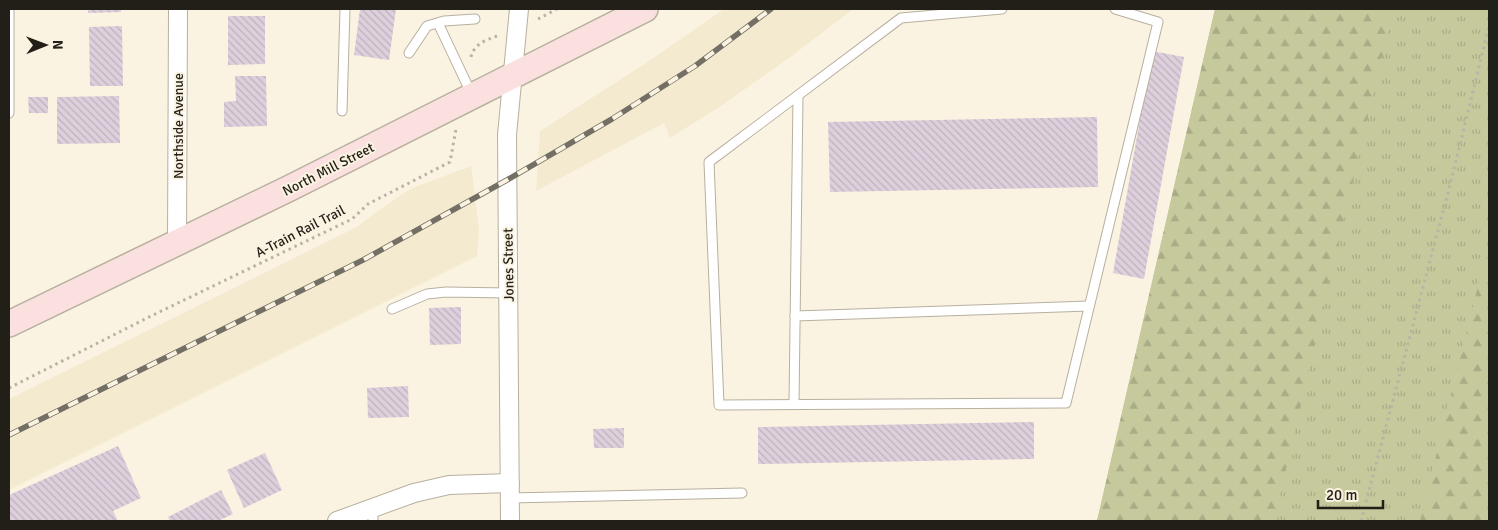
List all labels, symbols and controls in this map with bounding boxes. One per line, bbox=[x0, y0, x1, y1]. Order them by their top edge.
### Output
north arrow bbox=[20, 20, 70, 70]
text: N bbox=[49, 40, 66, 50]
street label: Northside Avenue bbox=[170, 73, 187, 179]
street label: North Mill Street bbox=[280, 139, 377, 200]
street label: A-Train Rail Trail bbox=[253, 202, 348, 261]
street label: Jones Street bbox=[499, 228, 518, 302]
scale bar bbox=[1318, 478, 1383, 510]
text: 20 m bbox=[1326, 486, 1357, 504]

